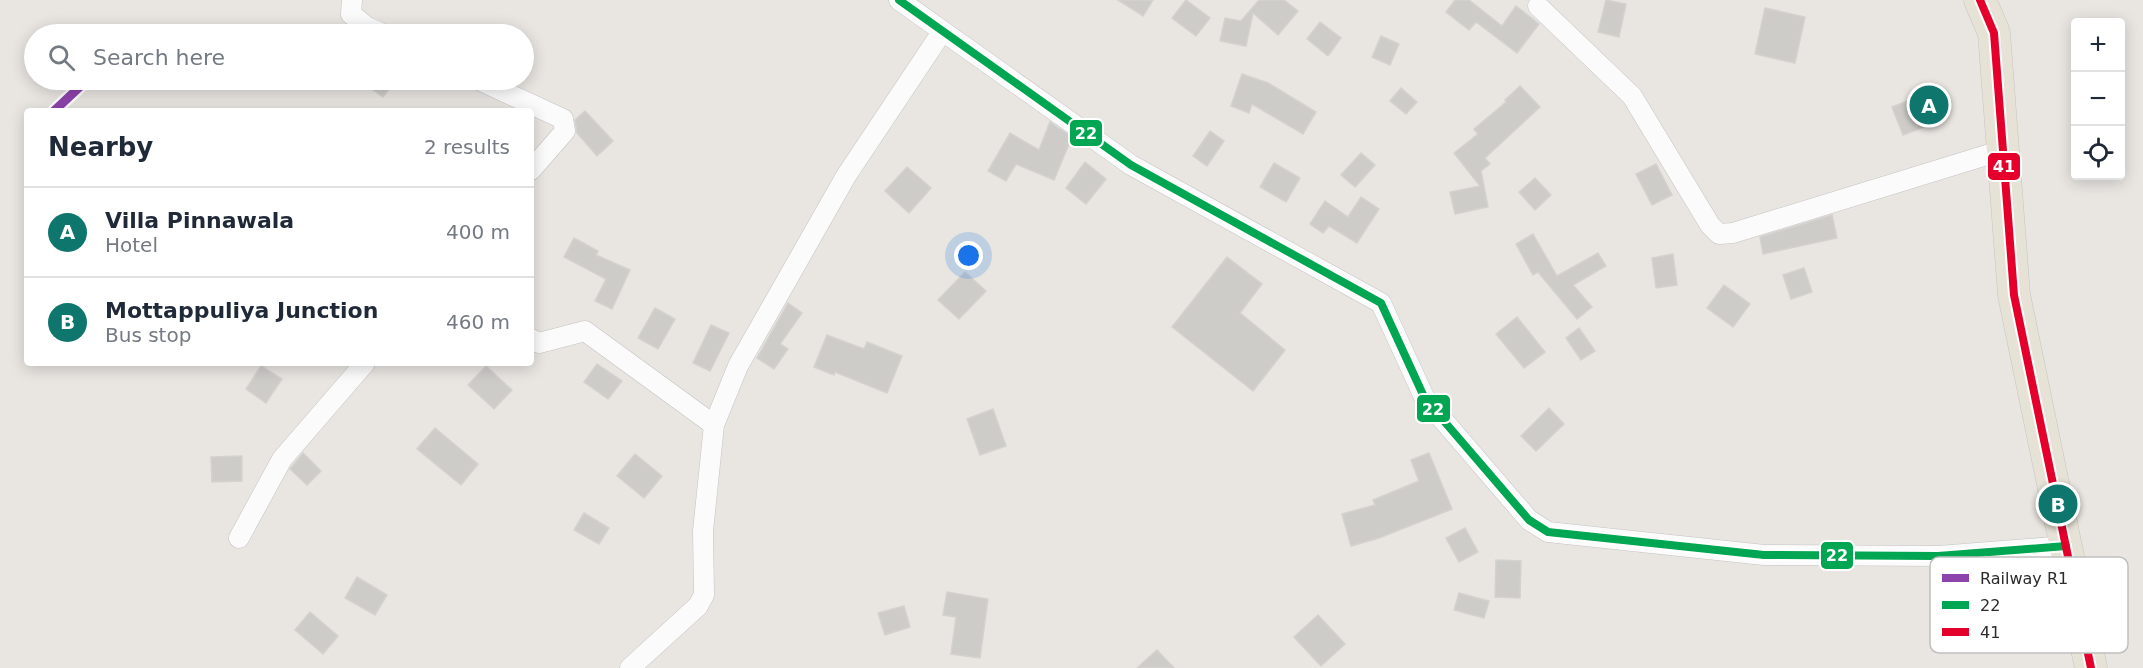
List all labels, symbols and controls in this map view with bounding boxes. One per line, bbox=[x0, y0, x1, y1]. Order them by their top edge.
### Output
map controls bbox=[2071, 18, 2125, 180]
button: + bbox=[2071, 18, 2125, 72]
search box bbox=[24, 24, 534, 90]
icon: search bbox=[45, 41, 78, 74]
text: Search here bbox=[93, 45, 225, 70]
button: − bbox=[2071, 72, 2125, 126]
pin: A bbox=[1910, 82, 1948, 128]
line badge: 22 bbox=[1069, 119, 1103, 147]
text: 22 bbox=[1075, 124, 1097, 143]
button: locate bbox=[2071, 126, 2125, 180]
text: Nearby bbox=[48, 132, 153, 162]
text: 2 results bbox=[424, 135, 510, 159]
line badge: 41 bbox=[1987, 152, 2021, 181]
text: 41 bbox=[1993, 157, 2015, 176]
text: Villa Pinnawala bbox=[105, 208, 294, 233]
text: A bbox=[60, 220, 75, 244]
text: 400 m bbox=[446, 220, 510, 244]
text: Hotel bbox=[105, 233, 158, 257]
your location bbox=[954, 241, 983, 270]
text: Mottappuliya Junction bbox=[105, 298, 378, 323]
text: B bbox=[60, 310, 75, 334]
text: 460 m bbox=[446, 310, 510, 334]
text: Bus stop bbox=[105, 323, 191, 347]
line badge: 22 bbox=[1416, 394, 1451, 423]
text: 22 bbox=[1422, 400, 1444, 419]
pin: B bbox=[2038, 482, 2078, 526]
line badge: 22 bbox=[1820, 541, 1854, 570]
text: 22 bbox=[1826, 546, 1848, 565]
legend bbox=[1930, 557, 2128, 653]
text: Railway R1 bbox=[1980, 569, 2068, 588]
text: 22 bbox=[1980, 596, 2000, 615]
text: 41 bbox=[1980, 623, 2000, 642]

